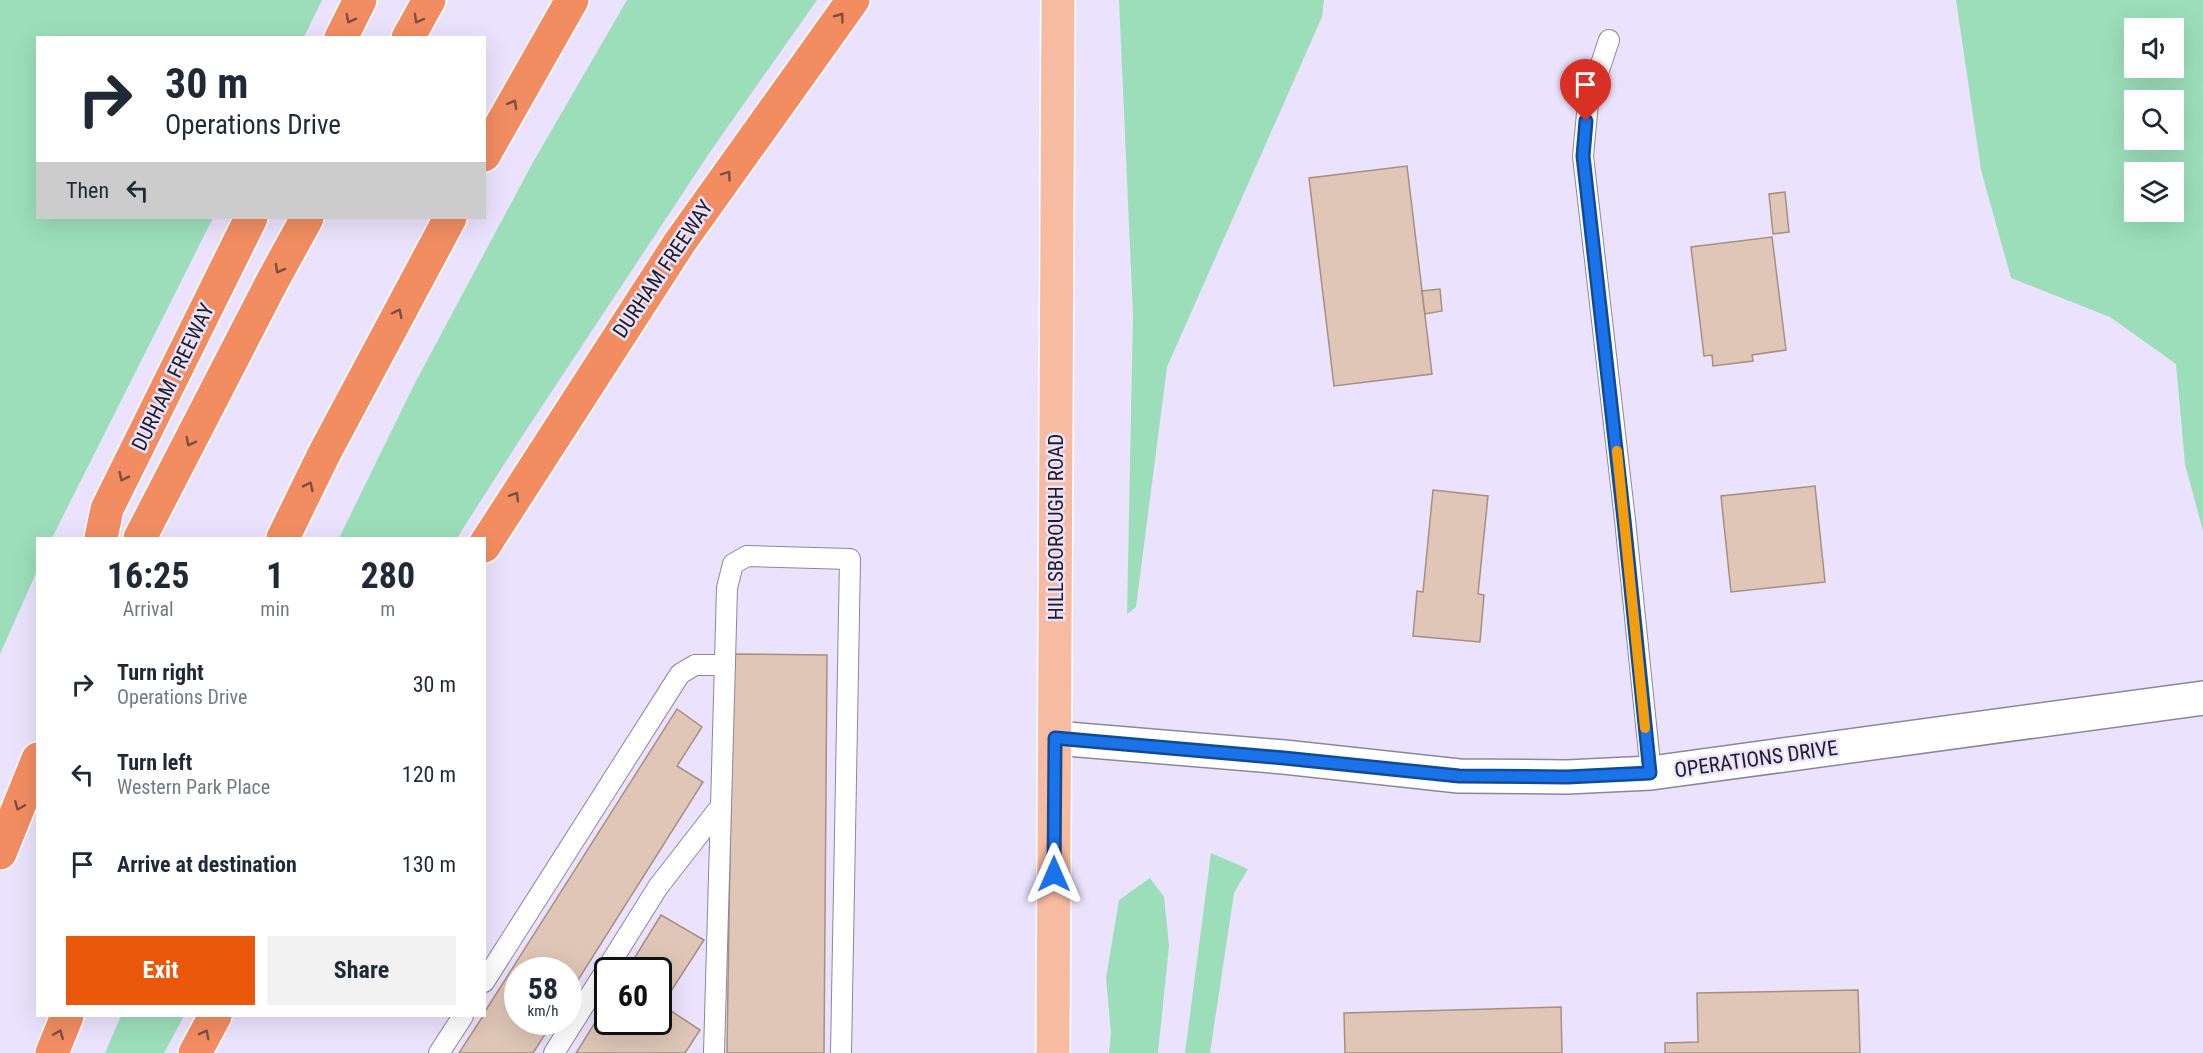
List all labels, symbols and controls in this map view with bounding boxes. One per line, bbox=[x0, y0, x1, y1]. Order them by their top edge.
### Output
one-way arrow bbox=[346, 12, 358, 23]
one-way arrow bbox=[414, 13, 425, 23]
one-way arrow bbox=[833, 13, 844, 24]
map controls bbox=[2124, 18, 2184, 222]
button: sound bbox=[2124, 18, 2184, 78]
text: 30 m bbox=[165, 59, 248, 108]
pin bbox=[1560, 59, 1611, 121]
icon: right bbox=[66, 60, 144, 138]
icon: arrive bbox=[1569, 68, 1602, 101]
button: search bbox=[2124, 90, 2184, 150]
one-way arrow bbox=[506, 100, 517, 110]
text: Operations Drive bbox=[165, 109, 341, 141]
button: layers bbox=[2124, 162, 2184, 222]
one-way arrow bbox=[720, 171, 731, 182]
icon: left bbox=[121, 174, 154, 207]
text: Then bbox=[66, 178, 109, 203]
street label: DURHAM FREEWAY bbox=[608, 196, 718, 342]
one-way arrow bbox=[275, 263, 286, 273]
street label: DURHAM FREEWAY bbox=[127, 299, 219, 455]
one-way arrow bbox=[391, 308, 402, 319]
street label: HILLSBOROUGH ROAD bbox=[1044, 434, 1068, 620]
one-way arrow bbox=[185, 436, 197, 447]
one-way arrow bbox=[119, 471, 130, 481]
one-way arrow bbox=[302, 482, 313, 492]
one-way arrow bbox=[508, 492, 520, 502]
text: 16:25 bbox=[107, 555, 189, 597]
text: 1 bbox=[266, 555, 284, 597]
text: 280 bbox=[361, 555, 415, 597]
text: Arrival bbox=[123, 597, 174, 621]
text: min bbox=[260, 597, 290, 621]
text: m bbox=[380, 597, 395, 621]
text: Turn right bbox=[117, 660, 204, 685]
icon: right bbox=[66, 668, 99, 701]
text: 30 m bbox=[413, 672, 456, 697]
text: Operations Drive bbox=[117, 685, 247, 709]
street label: OPERATIONS DRIVE bbox=[1673, 736, 1839, 782]
text: Turn left bbox=[117, 750, 192, 775]
icon: left bbox=[66, 758, 99, 791]
text: 120 m bbox=[402, 762, 456, 787]
text: Western Park Place bbox=[117, 775, 270, 799]
one-way arrow bbox=[14, 800, 26, 811]
position arrow bbox=[1022, 842, 1086, 906]
icon: arrive bbox=[66, 848, 99, 881]
text: Arrive at destination bbox=[117, 852, 297, 877]
text: 130 m bbox=[402, 852, 456, 877]
button: Exit bbox=[66, 936, 255, 1005]
button: Share bbox=[267, 936, 456, 1005]
speed limit sign: 60 bbox=[594, 957, 672, 1035]
text: 58 bbox=[528, 971, 558, 1006]
text: km/h bbox=[528, 1002, 558, 1020]
one-way arrow bbox=[52, 1029, 64, 1040]
one-way arrow bbox=[198, 1030, 209, 1040]

